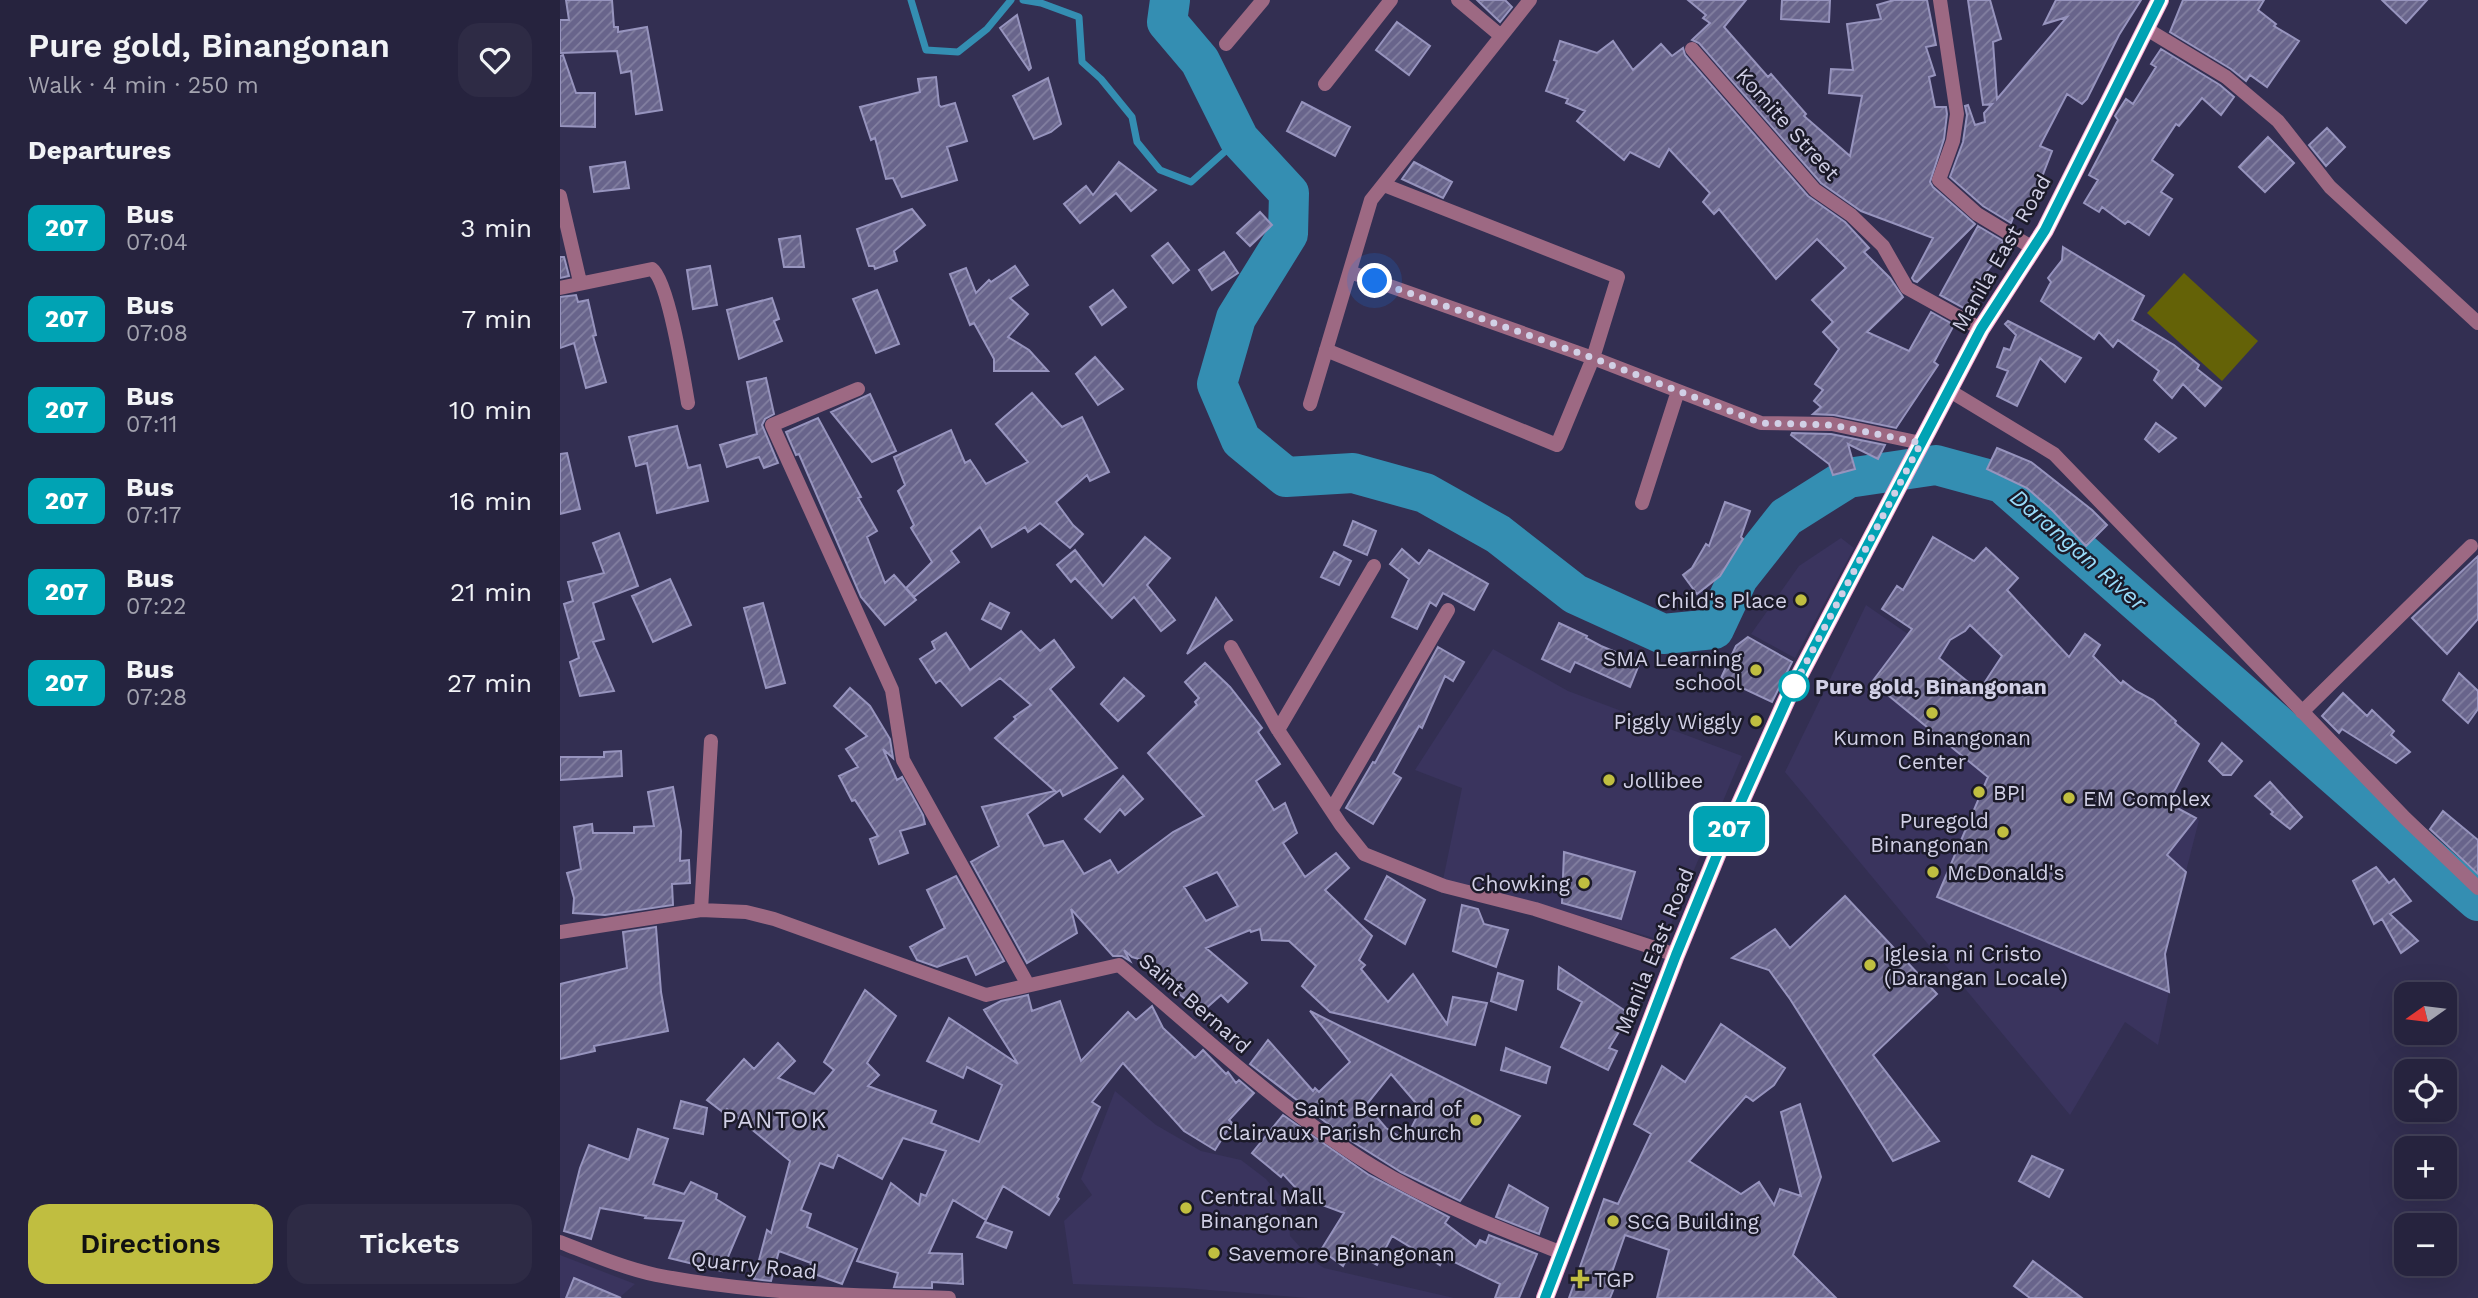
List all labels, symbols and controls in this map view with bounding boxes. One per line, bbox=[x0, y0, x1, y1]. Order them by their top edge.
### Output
button: heart bbox=[458, 23, 532, 97]
text: Pure gold, Binangonan bbox=[28, 26, 390, 65]
street label: Komite Street bbox=[1731, 63, 1845, 185]
text: Walk · 4 min · 250 m bbox=[28, 72, 259, 99]
text: Departures bbox=[28, 135, 171, 165]
street label: Manila East Road bbox=[1946, 170, 2056, 336]
text: Bus bbox=[126, 199, 174, 229]
text: 3 min bbox=[460, 213, 532, 243]
text: 207 bbox=[45, 214, 88, 242]
text: 07:04 bbox=[126, 229, 188, 256]
your location bbox=[1357, 263, 1392, 298]
text: Bus bbox=[126, 290, 174, 320]
text: 7 min bbox=[462, 304, 532, 334]
text: 207 bbox=[45, 305, 88, 333]
text: 07:08 bbox=[126, 320, 188, 347]
text: Bus bbox=[126, 381, 174, 411]
text: 10 min bbox=[449, 395, 532, 425]
text: 207 bbox=[45, 396, 88, 424]
text: 07:11 bbox=[126, 411, 178, 438]
text: Bus bbox=[126, 472, 174, 502]
water label: Darangan River bbox=[2005, 484, 2152, 617]
text: 16 min bbox=[449, 486, 532, 516]
text: 207 bbox=[45, 487, 88, 515]
text: 07:17 bbox=[126, 502, 181, 529]
text: Bus bbox=[126, 563, 174, 593]
text: 21 min bbox=[450, 577, 532, 607]
text: 207 bbox=[45, 578, 88, 606]
place label: Child's Place bbox=[1657, 588, 1787, 613]
marker: Child's Place bbox=[1793, 592, 1809, 608]
text: 07:22 bbox=[126, 593, 186, 620]
place label: SMA Learning school bbox=[1603, 646, 1743, 695]
text: Bus bbox=[126, 654, 174, 684]
marker: SMA Learning school bbox=[1748, 662, 1764, 678]
text: 27 min bbox=[447, 668, 532, 698]
text: 207 bbox=[45, 669, 88, 697]
marker: Pure gold, Binangonan bbox=[1779, 671, 1809, 701]
place label: Pure gold, Binangonan bbox=[1815, 674, 2047, 699]
text: 07:28 bbox=[126, 684, 187, 711]
marker: Kumon Binangonan Center bbox=[1924, 705, 1940, 721]
place label: Piggly Wiggly bbox=[1614, 709, 1742, 734]
marker: Piggly Wiggly bbox=[1748, 713, 1764, 729]
place label: Kumon Binangonan Center bbox=[1833, 725, 2031, 774]
place label: Jollibee bbox=[1623, 768, 1703, 793]
marker: Jollibee bbox=[1601, 772, 1617, 788]
place label: BPI bbox=[1993, 780, 2026, 805]
marker: BPI bbox=[1971, 784, 1987, 800]
place label: EM Complex bbox=[2083, 786, 2211, 811]
marker: EM Complex bbox=[2061, 790, 2077, 806]
line badge: 207 bbox=[1689, 806, 1769, 852]
place label: Puregold Binangonan bbox=[1870, 808, 1989, 857]
text: 207 bbox=[1707, 815, 1751, 843]
marker: Puregold Binangonan bbox=[1995, 824, 2011, 840]
place label: McDonald's bbox=[1947, 860, 2064, 885]
street label: Manila East Road bbox=[1609, 864, 1699, 1038]
marker: McDonald's bbox=[1925, 864, 1941, 880]
place label: Chowking bbox=[1471, 871, 1571, 896]
marker: Chowking bbox=[1576, 875, 1592, 891]
place label: Iglesia ni Cristo (Darangan Locale) bbox=[1884, 941, 2068, 990]
street label: Saint Bernard bbox=[1134, 948, 1256, 1058]
marker: Iglesia ni Cristo (Darangan Locale) bbox=[1862, 957, 1878, 973]
north arrow bbox=[2394, 982, 2457, 1045]
map controls bbox=[2394, 982, 2457, 1276]
button: locate bbox=[2394, 1059, 2457, 1122]
place label: Saint Bernard of Clairvaux Parish Church bbox=[1218, 1096, 1462, 1145]
district label: PANTOK bbox=[722, 1106, 828, 1134]
marker: Saint Bernard of Clairvaux Parish Church bbox=[1468, 1112, 1484, 1128]
button: + bbox=[2394, 1136, 2457, 1199]
place label: Central Mall Binangonan bbox=[1200, 1184, 1324, 1233]
marker: Central Mall Binangonan bbox=[1178, 1200, 1194, 1216]
button: Directions bbox=[28, 1204, 273, 1284]
button: Tickets bbox=[287, 1204, 532, 1284]
place label: SCG Building bbox=[1627, 1209, 1760, 1234]
marker: SCG Building bbox=[1605, 1213, 1621, 1229]
button: − bbox=[2394, 1213, 2457, 1276]
place label: Savemore Binangonan bbox=[1228, 1241, 1455, 1266]
marker: Savemore Binangonan bbox=[1206, 1245, 1222, 1261]
street label: Quarry Road bbox=[690, 1246, 818, 1284]
place label: TGP bbox=[1594, 1267, 1634, 1292]
marker: TGP bbox=[1572, 1271, 1588, 1287]

